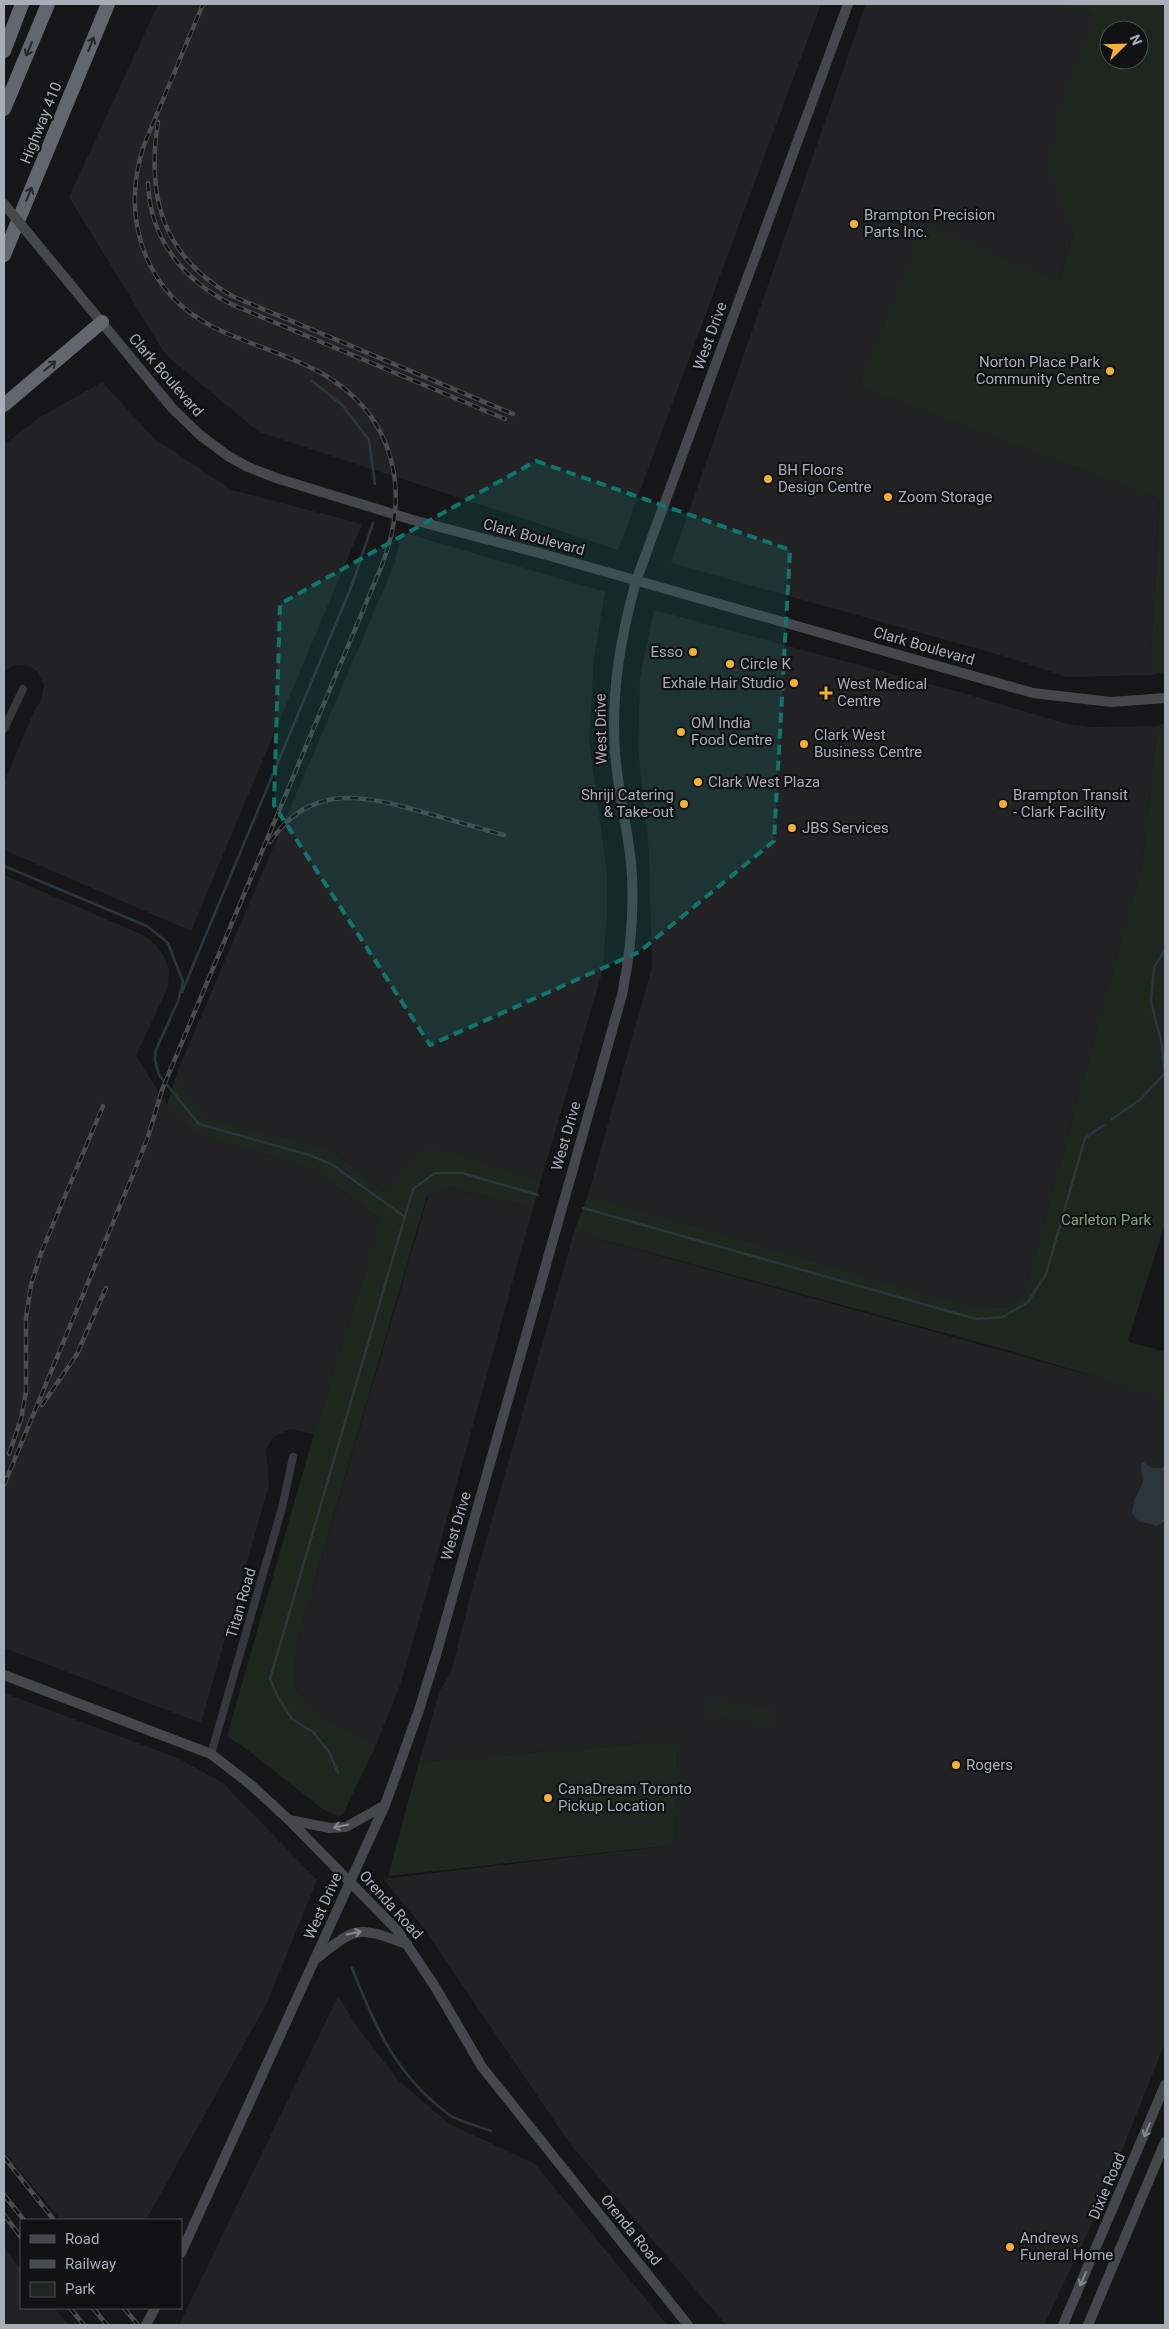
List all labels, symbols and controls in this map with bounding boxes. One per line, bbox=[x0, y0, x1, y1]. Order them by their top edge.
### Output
north arrow bbox=[1099, 20, 1149, 70]
text: N bbox=[1127, 32, 1145, 48]
one-way arrow bbox=[87, 37, 96, 52]
one-way arrow bbox=[24, 41, 33, 56]
street label: Highway 410 bbox=[16, 80, 66, 166]
one-way arrow bbox=[25, 187, 34, 202]
place label: Brampton Precision Parts Inc. bbox=[864, 206, 995, 241]
marker: Brampton Precision Parts Inc. bbox=[848, 218, 860, 230]
street label: West Drive bbox=[689, 299, 731, 372]
street label: Clark Boulevard bbox=[125, 330, 207, 420]
place label: Norton Place Park Community Centre bbox=[976, 353, 1100, 388]
one-way arrow bbox=[43, 360, 56, 372]
marker: Norton Place Park Community Centre bbox=[1104, 365, 1116, 377]
place label: BH Floors Design Centre bbox=[778, 461, 871, 496]
marker: BH Floors Design Centre bbox=[762, 473, 774, 485]
place label: Zoom Storage bbox=[898, 488, 992, 506]
marker: Zoom Storage bbox=[882, 491, 894, 503]
street label: Clark Boulevard bbox=[481, 515, 587, 559]
street label: Clark Boulevard bbox=[871, 623, 977, 669]
place label: Esso bbox=[650, 643, 683, 661]
marker: Esso bbox=[687, 646, 699, 658]
place label: Circle K bbox=[740, 655, 792, 673]
marker: Circle K bbox=[724, 658, 736, 670]
place label: Exhale Hair Studio bbox=[662, 674, 784, 692]
place label: West Medical Centre bbox=[837, 675, 927, 710]
marker: Exhale Hair Studio bbox=[788, 677, 800, 689]
marker: West Medical Centre bbox=[819, 686, 833, 700]
street label: West Drive bbox=[591, 693, 611, 765]
place label: OM India Food Centre bbox=[691, 714, 772, 749]
marker: OM India Food Centre bbox=[675, 726, 687, 738]
place label: Clark West Business Centre bbox=[814, 726, 922, 761]
marker: Clark West Business Centre bbox=[798, 738, 810, 750]
place label: Clark West Plaza bbox=[708, 773, 820, 791]
marker: Clark West Plaza bbox=[692, 776, 704, 788]
place label: Shriji Catering & Take-out bbox=[581, 786, 674, 821]
place label: Brampton Transit - Clark Facility bbox=[1013, 786, 1128, 821]
marker: Shriji Catering & Take-out bbox=[678, 798, 690, 810]
marker: Brampton Transit - Clark Facility bbox=[997, 798, 1009, 810]
place label: JBS Services bbox=[802, 819, 889, 837]
marker: JBS Services bbox=[786, 822, 798, 834]
street label: West Drive bbox=[548, 1099, 584, 1173]
park label: Carleton Park bbox=[1061, 1211, 1151, 1229]
street label: West Drive bbox=[437, 1489, 475, 1563]
street label: Titan Road bbox=[222, 1566, 260, 1640]
place label: Rogers bbox=[966, 1756, 1013, 1774]
marker: Rogers bbox=[950, 1759, 962, 1771]
place label: CanaDream Toronto Pickup Location bbox=[558, 1780, 692, 1815]
marker: CanaDream Toronto Pickup Location bbox=[542, 1792, 554, 1804]
one-way arrow bbox=[333, 1822, 349, 1831]
street label: Orenda Road bbox=[355, 1867, 427, 1943]
street label: West Drive bbox=[300, 1870, 346, 1942]
one-way arrow bbox=[346, 1928, 362, 1938]
one-way arrow bbox=[1141, 2122, 1151, 2137]
street label: Dixie Road bbox=[1085, 2150, 1129, 2222]
street label: Orenda Road bbox=[597, 2191, 665, 2269]
legend bbox=[20, 2219, 182, 2309]
place label: Andrews Funeral Home bbox=[1020, 2229, 1113, 2264]
text: Road bbox=[65, 2230, 99, 2248]
marker: Andrews Funeral Home bbox=[1004, 2241, 1016, 2253]
text: Railway bbox=[65, 2255, 116, 2273]
one-way arrow bbox=[1077, 2271, 1087, 2286]
text: Park bbox=[65, 2280, 96, 2298]

